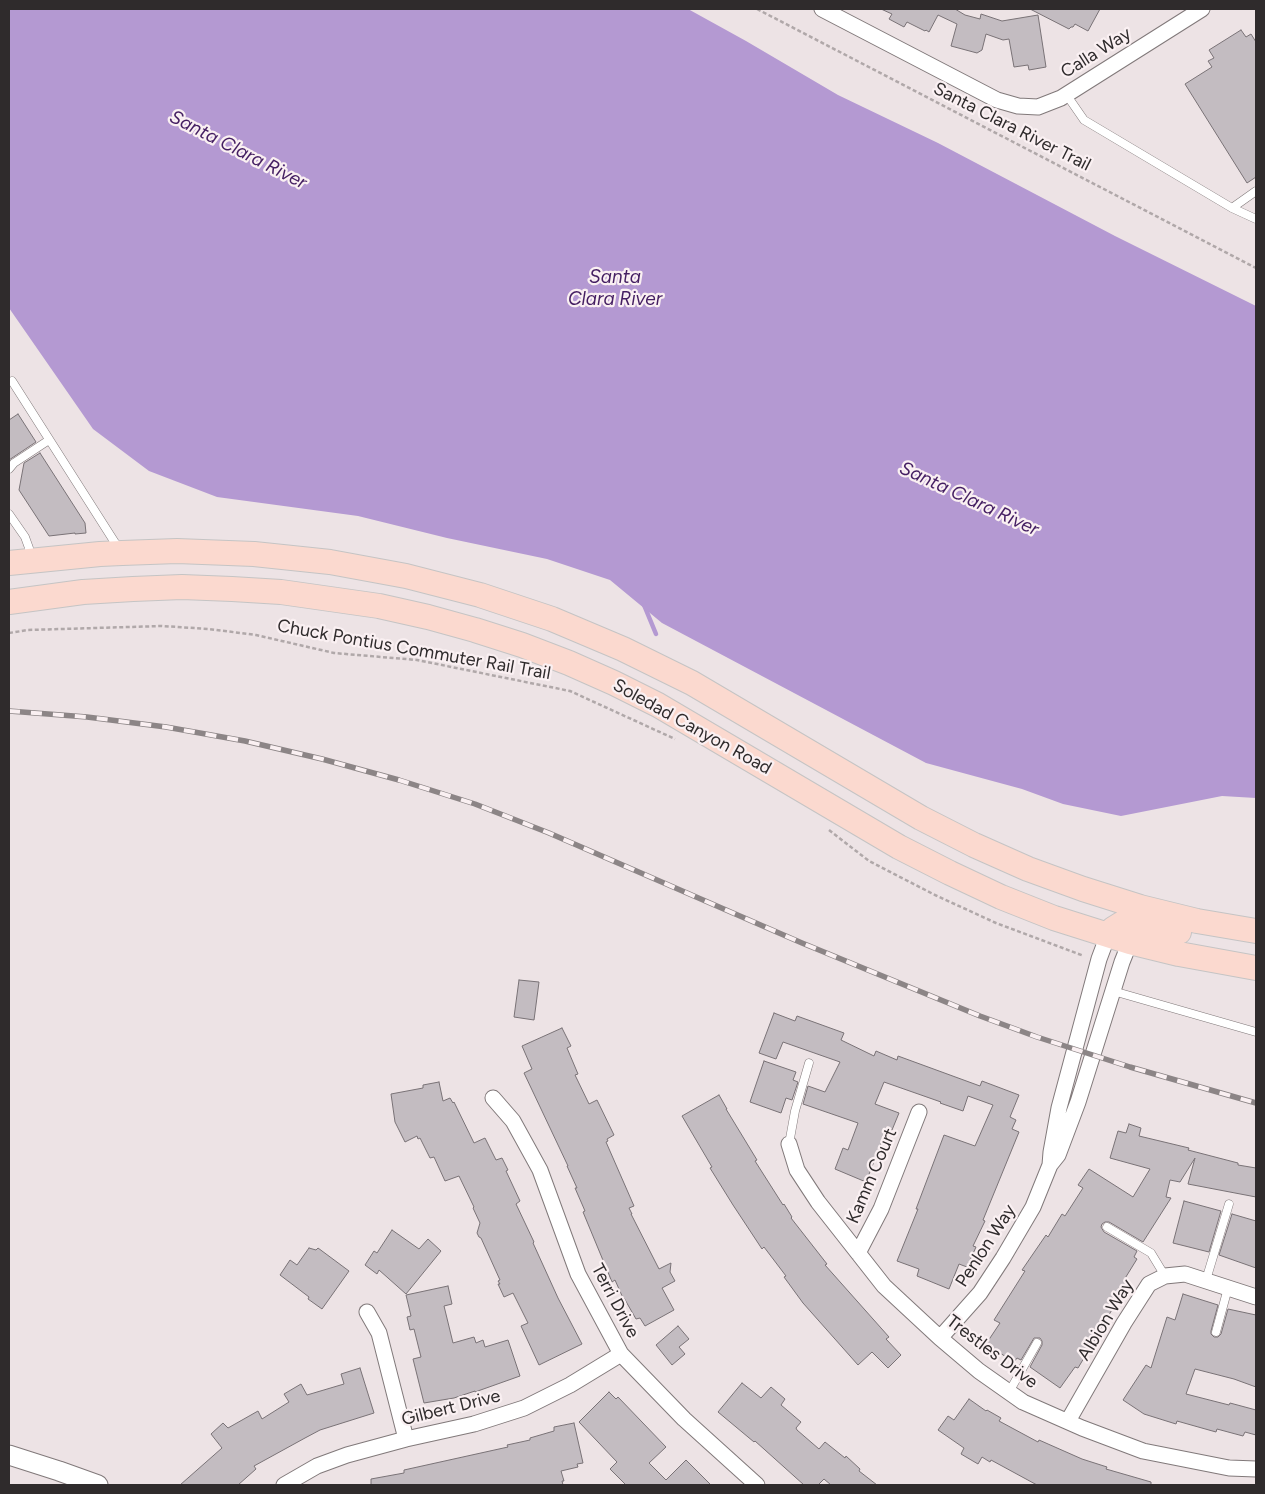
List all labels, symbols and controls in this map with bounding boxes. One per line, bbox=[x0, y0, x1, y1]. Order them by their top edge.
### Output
street label: Calla Way bbox=[1057, 23, 1135, 83]
street label: Santa Clara River Trail bbox=[930, 78, 1094, 176]
water label: Santa Clara River bbox=[166, 106, 310, 194]
water label: Santa Clara River bbox=[568, 266, 662, 310]
water label: Santa Clara River bbox=[896, 457, 1042, 541]
street label: Chuck Pontius Commuter Rail Trail bbox=[276, 615, 552, 685]
street label: Soledad Canyon Road bbox=[609, 674, 775, 780]
street label: Kamm Court bbox=[842, 1125, 902, 1227]
street label: Penlon Way bbox=[951, 1201, 1021, 1291]
street label: Terri Drive bbox=[586, 1260, 644, 1342]
street label: Albion Way bbox=[1073, 1275, 1139, 1365]
street label: Trestles Drive bbox=[942, 1311, 1042, 1393]
street label: Gilbert Drive bbox=[399, 1385, 503, 1431]

